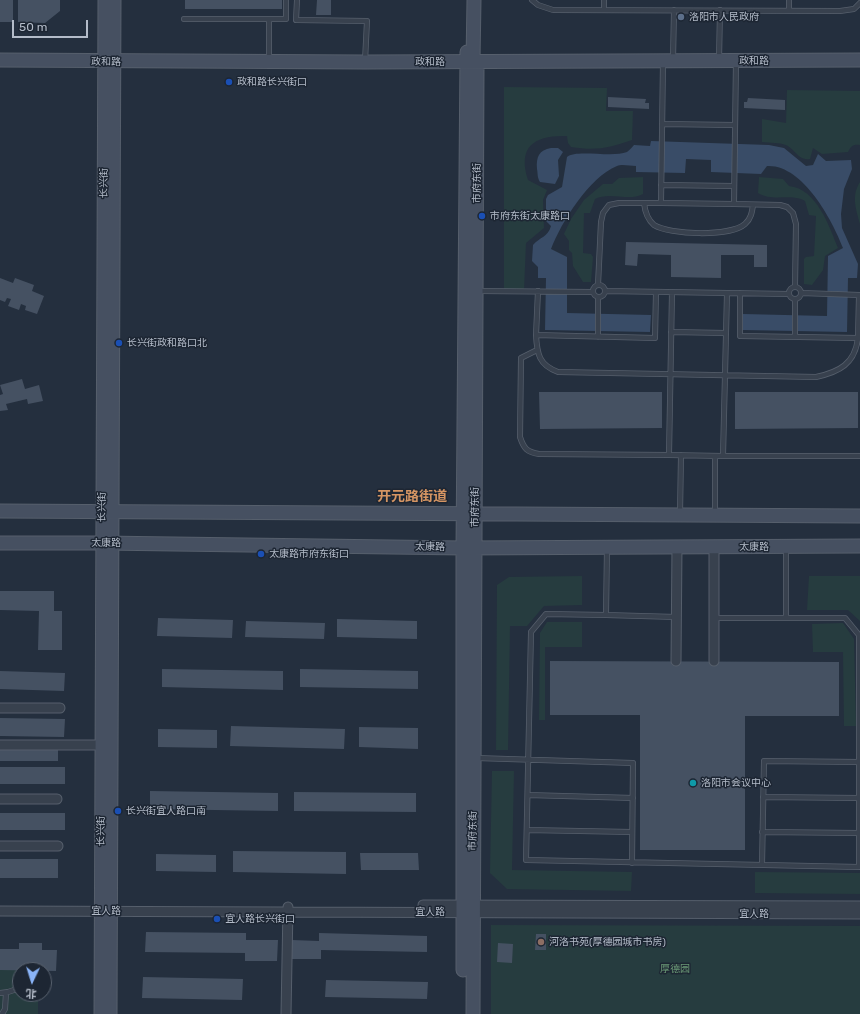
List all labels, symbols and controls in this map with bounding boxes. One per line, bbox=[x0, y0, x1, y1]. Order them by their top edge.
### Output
place label: 洛阳市人民政府 bbox=[689, 11, 759, 23]
scale bar bbox=[14, 12, 90, 38]
marker: 洛阳市人民政府 bbox=[676, 12, 686, 22]
text: 50 m bbox=[19, 20, 47, 34]
street label: 政和路 bbox=[739, 55, 769, 67]
street label: 政和路 bbox=[91, 56, 121, 68]
street label: 政和路 bbox=[415, 56, 445, 68]
place label: 政和路长兴街口 bbox=[237, 76, 307, 88]
marker: 政和路长兴街口 bbox=[224, 77, 234, 87]
street label: 市府东街 bbox=[471, 163, 483, 203]
street label: 长兴街 bbox=[98, 168, 110, 198]
place label: 市府东街太康路口 bbox=[490, 210, 570, 222]
marker: 市府东街太康路口 bbox=[477, 211, 487, 221]
place label: 长兴街政和路口北 bbox=[127, 337, 207, 349]
marker: 长兴街政和路口北 bbox=[114, 338, 124, 348]
street label: 市府东街 bbox=[469, 487, 481, 527]
district label: 开元路街道 bbox=[377, 489, 447, 505]
street label: 长兴街 bbox=[96, 492, 108, 522]
street label: 太康路 bbox=[91, 537, 121, 549]
street label: 太康路 bbox=[415, 541, 445, 553]
street label: 太康路 bbox=[739, 541, 769, 553]
place label: 太康路市府东街口 bbox=[269, 548, 349, 560]
marker: 太康路市府东街口 bbox=[256, 549, 266, 559]
place label: 洛阳市会议中心 bbox=[701, 777, 771, 789]
marker: 洛阳市会议中心 bbox=[688, 778, 698, 788]
place label: 长兴街宜人路口南 bbox=[126, 805, 206, 817]
marker: 长兴街宜人路口南 bbox=[113, 806, 123, 816]
street label: 市府东街 bbox=[467, 811, 479, 851]
street label: 长兴街 bbox=[95, 816, 107, 846]
street label: 宜人路 bbox=[91, 905, 121, 917]
street label: 宜人路 bbox=[415, 906, 445, 918]
street label: 宜人路 bbox=[739, 908, 769, 920]
place label: 宜人路长兴街口 bbox=[225, 913, 295, 925]
marker: 宜人路长兴街口 bbox=[212, 914, 222, 924]
place label: 河洛书苑(厚德园城市书房) bbox=[549, 936, 666, 948]
marker: 河洛书苑(厚德园城市书房) bbox=[536, 937, 546, 947]
north arrow bbox=[12, 962, 52, 1002]
park label: 厚德园 bbox=[660, 963, 690, 975]
text: 北 bbox=[25, 987, 37, 1000]

